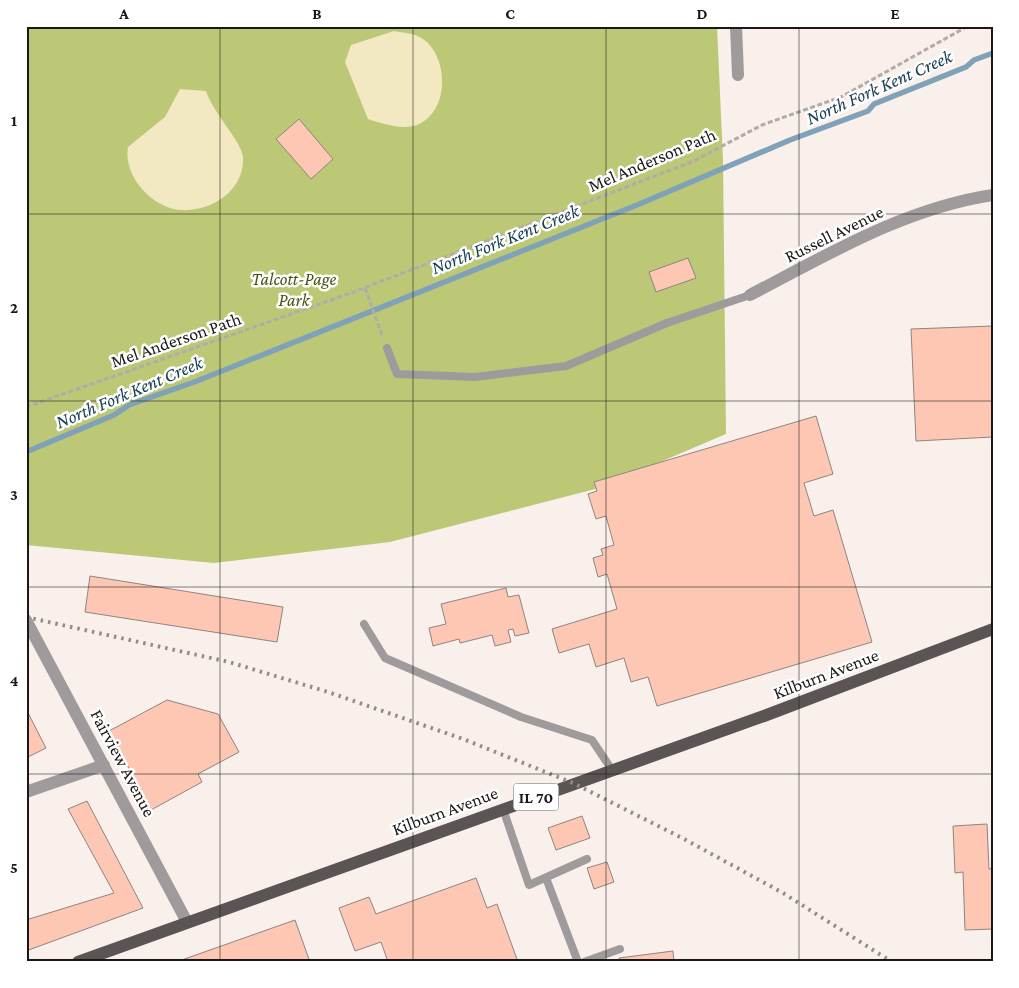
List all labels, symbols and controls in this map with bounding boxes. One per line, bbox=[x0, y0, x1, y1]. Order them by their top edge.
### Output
text: A bbox=[118, 5, 129, 22]
text: B bbox=[312, 5, 322, 22]
text: C bbox=[505, 5, 515, 22]
text: D bbox=[696, 5, 708, 22]
text: E bbox=[890, 5, 900, 22]
water label: North Fork Kent Creek bbox=[803, 45, 956, 129]
text: 1 bbox=[11, 112, 17, 129]
street label: Mel Anderson Path bbox=[585, 124, 719, 196]
water label: North Fork Kent Creek bbox=[428, 199, 583, 278]
street label: Russell Avenue bbox=[781, 201, 887, 266]
park label: Talcott-Page Park bbox=[252, 269, 337, 310]
text: 2 bbox=[10, 299, 18, 316]
street label: Mel Anderson Path bbox=[108, 308, 244, 372]
water label: North Fork Kent Creek bbox=[52, 351, 206, 432]
text: 3 bbox=[10, 486, 18, 503]
street label: Kilburn Avenue bbox=[771, 645, 881, 703]
text: 4 bbox=[10, 672, 19, 689]
street label: Fairview Avenue bbox=[86, 706, 160, 820]
street label: Kilburn Avenue bbox=[389, 783, 501, 839]
road number: IL 70 bbox=[514, 784, 558, 810]
text: 5 bbox=[10, 859, 18, 876]

